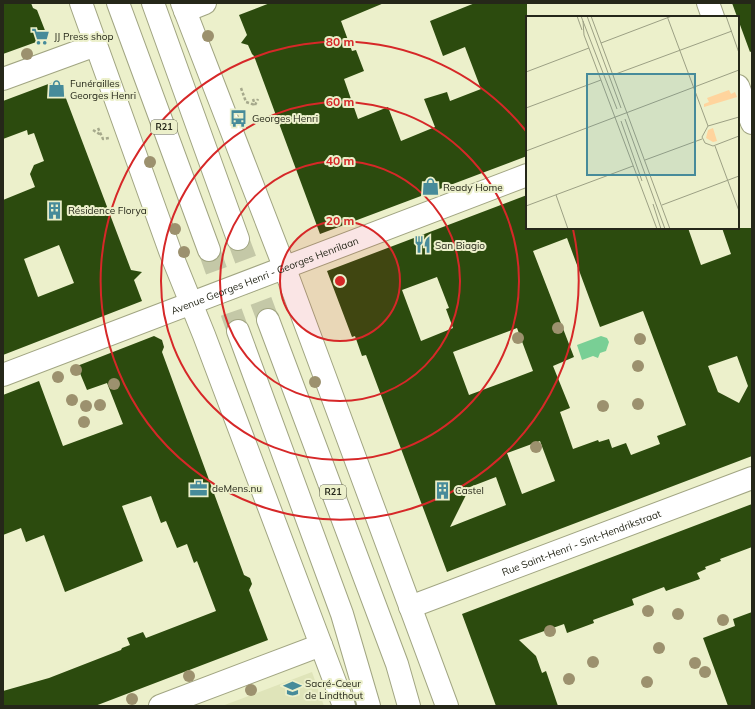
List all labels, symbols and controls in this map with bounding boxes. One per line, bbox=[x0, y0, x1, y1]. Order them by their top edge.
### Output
inset map bbox=[526, 16, 739, 229]
supermarket icon: JJ Press shop bbox=[31, 26, 51, 46]
place label: JJ Press shop bbox=[54, 30, 113, 43]
text: 80 m bbox=[326, 34, 354, 49]
place label: Funérailles Georges Henri bbox=[70, 77, 136, 102]
shop icon: Funérailles Georges Henri bbox=[47, 79, 67, 99]
text: 60 m bbox=[326, 94, 354, 109]
bus stop icon: Georges Henri bbox=[229, 108, 249, 128]
place label: Georges Henri bbox=[252, 112, 318, 125]
road number: R21 bbox=[151, 120, 177, 134]
text: 40 m bbox=[326, 153, 354, 168]
shop icon: Ready Home bbox=[420, 177, 440, 197]
place label: Ready Home bbox=[443, 181, 503, 194]
building icon: Résidence Florya bbox=[45, 200, 65, 220]
place label: Résidence Florya bbox=[68, 204, 147, 217]
text: 20 m bbox=[326, 213, 354, 228]
street label: Avenue Georges Henri - Georges Henrilaan bbox=[169, 234, 360, 317]
restaurant icon: San Biagio bbox=[412, 235, 432, 255]
place label: San Biagio bbox=[435, 239, 485, 252]
centre of rings bbox=[333, 274, 347, 288]
office icon: deMens.nu bbox=[189, 478, 209, 498]
building icon: Castel bbox=[432, 480, 452, 500]
place label: deMens.nu bbox=[212, 482, 262, 495]
place label: Castel bbox=[455, 484, 484, 497]
road number: R21 bbox=[320, 485, 346, 499]
street label: Rue Saint-Henri - Sint-Hendrikstraat bbox=[500, 507, 663, 579]
place label: Sacré-Cœur de Lindthout bbox=[305, 677, 364, 702]
school or university icon: Sacré-Cœur de Lindthout bbox=[282, 679, 302, 699]

